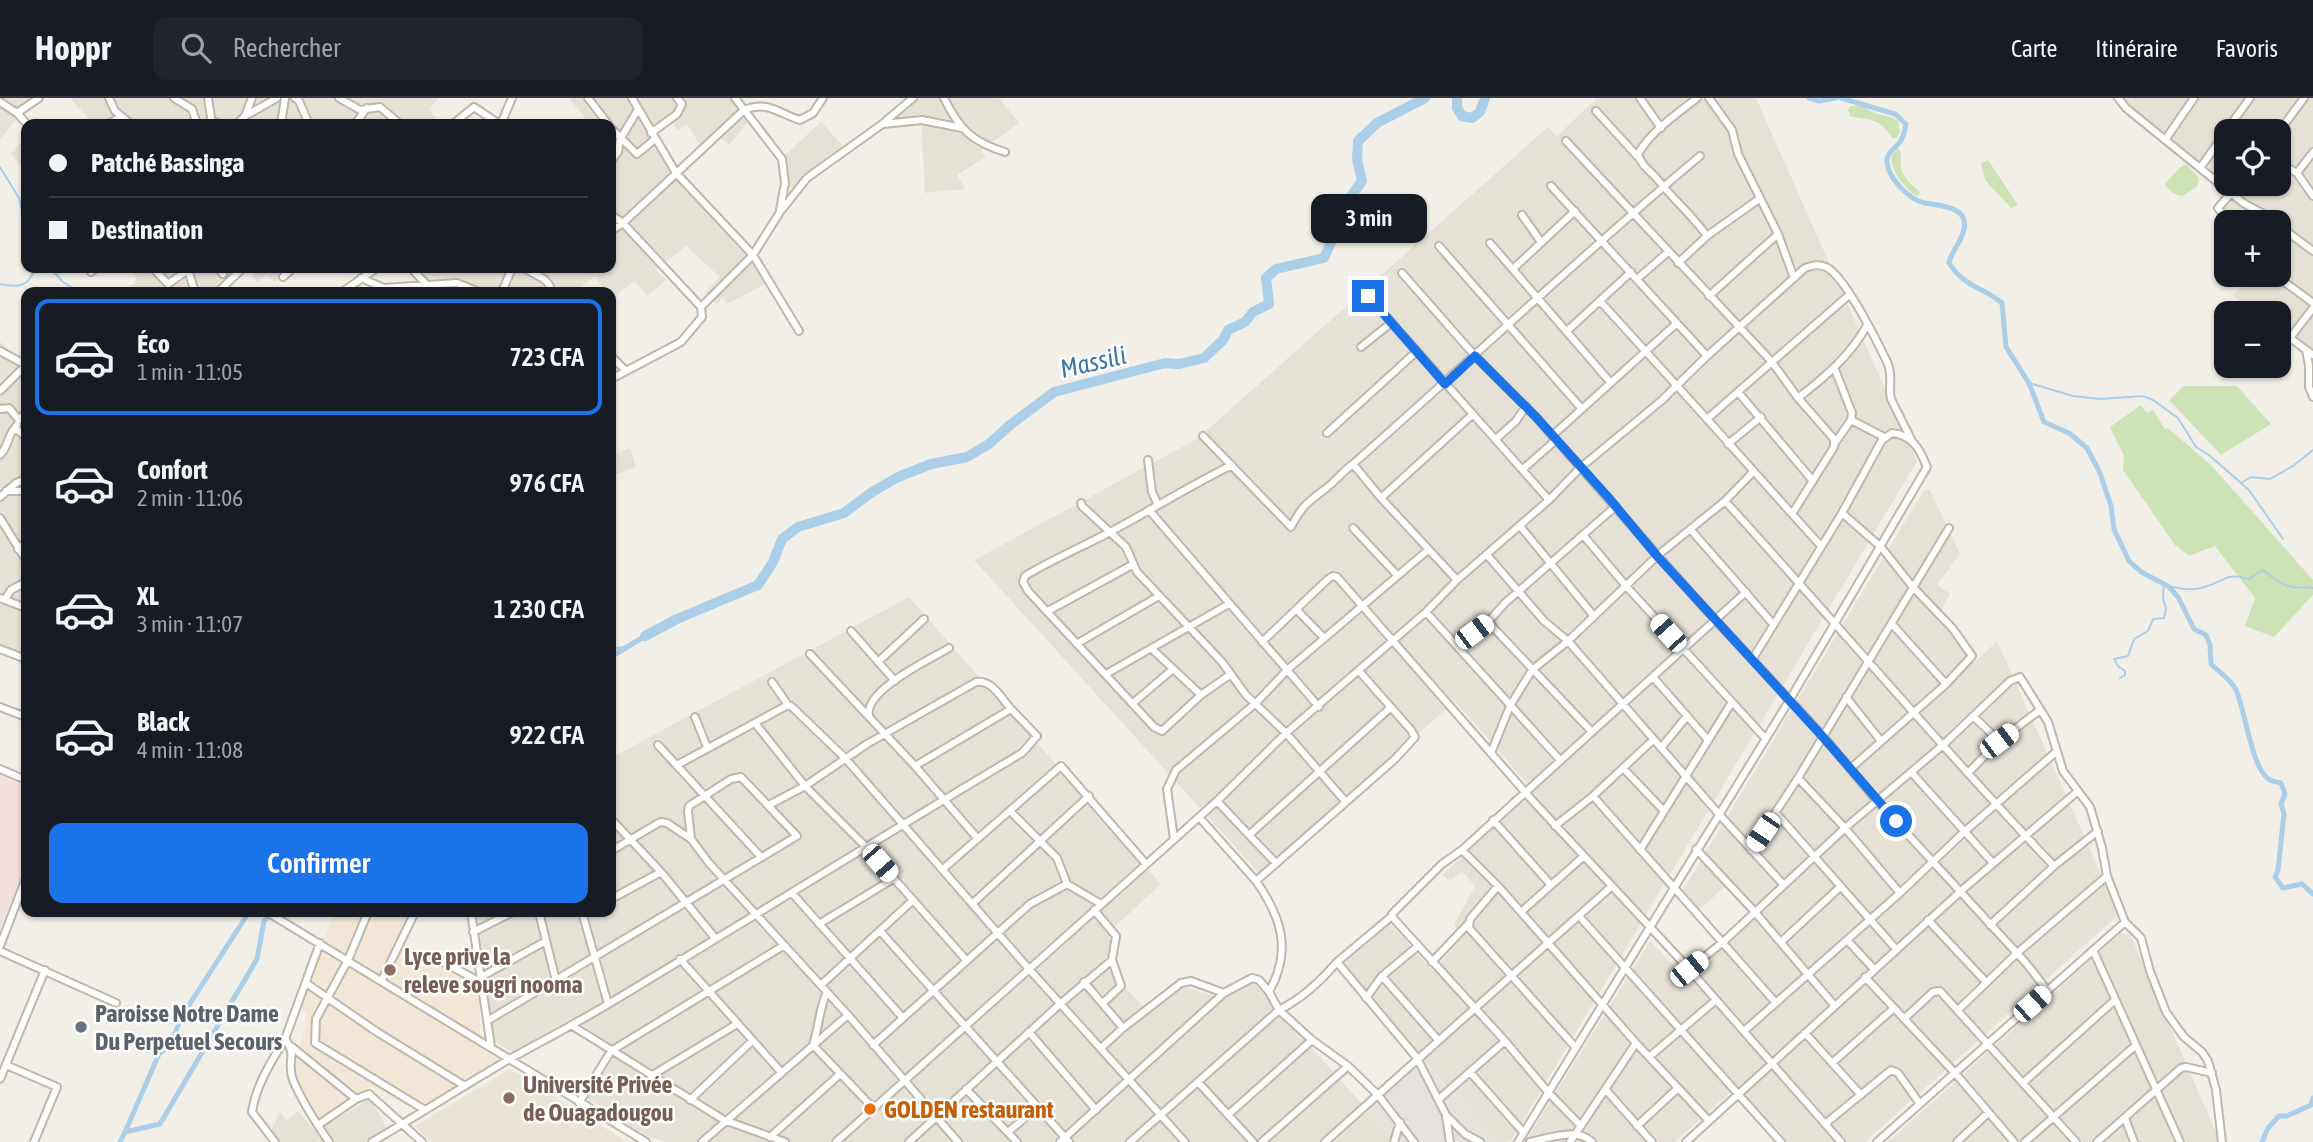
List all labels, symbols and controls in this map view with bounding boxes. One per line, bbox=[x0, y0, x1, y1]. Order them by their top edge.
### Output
search box bbox=[153, 17, 643, 80]
text: Hoppr bbox=[35, 29, 111, 67]
icon: search bbox=[177, 29, 215, 67]
text: Rechercher bbox=[233, 33, 341, 63]
text: Carte bbox=[2011, 35, 2057, 62]
text: Itinéraire bbox=[2095, 35, 2178, 62]
text: Favoris bbox=[2216, 35, 2278, 62]
map controls bbox=[2214, 119, 2291, 378]
button: locate bbox=[2214, 119, 2291, 196]
text: Patché Bassinga bbox=[91, 148, 244, 178]
callout: 3 min bbox=[1310, 194, 1426, 244]
text: 3 min bbox=[1346, 205, 1392, 231]
button: + bbox=[2214, 210, 2291, 287]
text: Destination bbox=[91, 215, 203, 245]
route end bbox=[1352, 280, 1384, 312]
button: − bbox=[2214, 301, 2291, 378]
icon: car bbox=[53, 326, 116, 389]
text: Éco bbox=[137, 329, 170, 359]
water label: Massili bbox=[1057, 340, 1129, 384]
text: 723 CFA bbox=[509, 342, 584, 372]
text: 1 min · 11:05 bbox=[137, 359, 243, 385]
icon: car bbox=[53, 452, 116, 515]
text: Confort bbox=[137, 455, 208, 485]
text: 976 CFA bbox=[509, 468, 584, 498]
text: 2 min · 11:06 bbox=[137, 485, 243, 511]
icon: car bbox=[53, 578, 116, 641]
text: XL bbox=[137, 581, 159, 611]
text: 1 230 CFA bbox=[494, 594, 584, 624]
car bbox=[1647, 610, 1690, 656]
text: 3 min · 11:07 bbox=[137, 611, 243, 637]
car bbox=[1451, 611, 1498, 653]
icon: car bbox=[53, 704, 116, 767]
text: Black bbox=[137, 707, 189, 737]
text: 922 CFA bbox=[509, 720, 584, 750]
car bbox=[1976, 720, 2023, 762]
text: 4 min · 11:08 bbox=[137, 737, 243, 763]
route start bbox=[1880, 805, 1912, 837]
car bbox=[1743, 809, 1784, 855]
button: Confirmer bbox=[49, 823, 588, 903]
car bbox=[859, 840, 902, 886]
place label: Lyce prive la releve sougri nooma bbox=[404, 943, 583, 998]
car bbox=[1667, 948, 1712, 990]
marker: Lyce prive la releve sougri nooma bbox=[382, 962, 398, 978]
car bbox=[2010, 982, 2055, 1026]
place label: Paroisse Notre Dame Du Perpetuel Secours bbox=[95, 1000, 283, 1055]
marker: Paroisse Notre Dame Du Perpetuel Secours bbox=[73, 1019, 89, 1035]
place label: Université Privée de Ouagadougou bbox=[523, 1071, 673, 1126]
marker: Université Privée de Ouagadougou bbox=[501, 1090, 517, 1106]
place label: GOLDEN restaurant bbox=[884, 1096, 1054, 1123]
marker: GOLDEN restaurant bbox=[862, 1101, 878, 1117]

